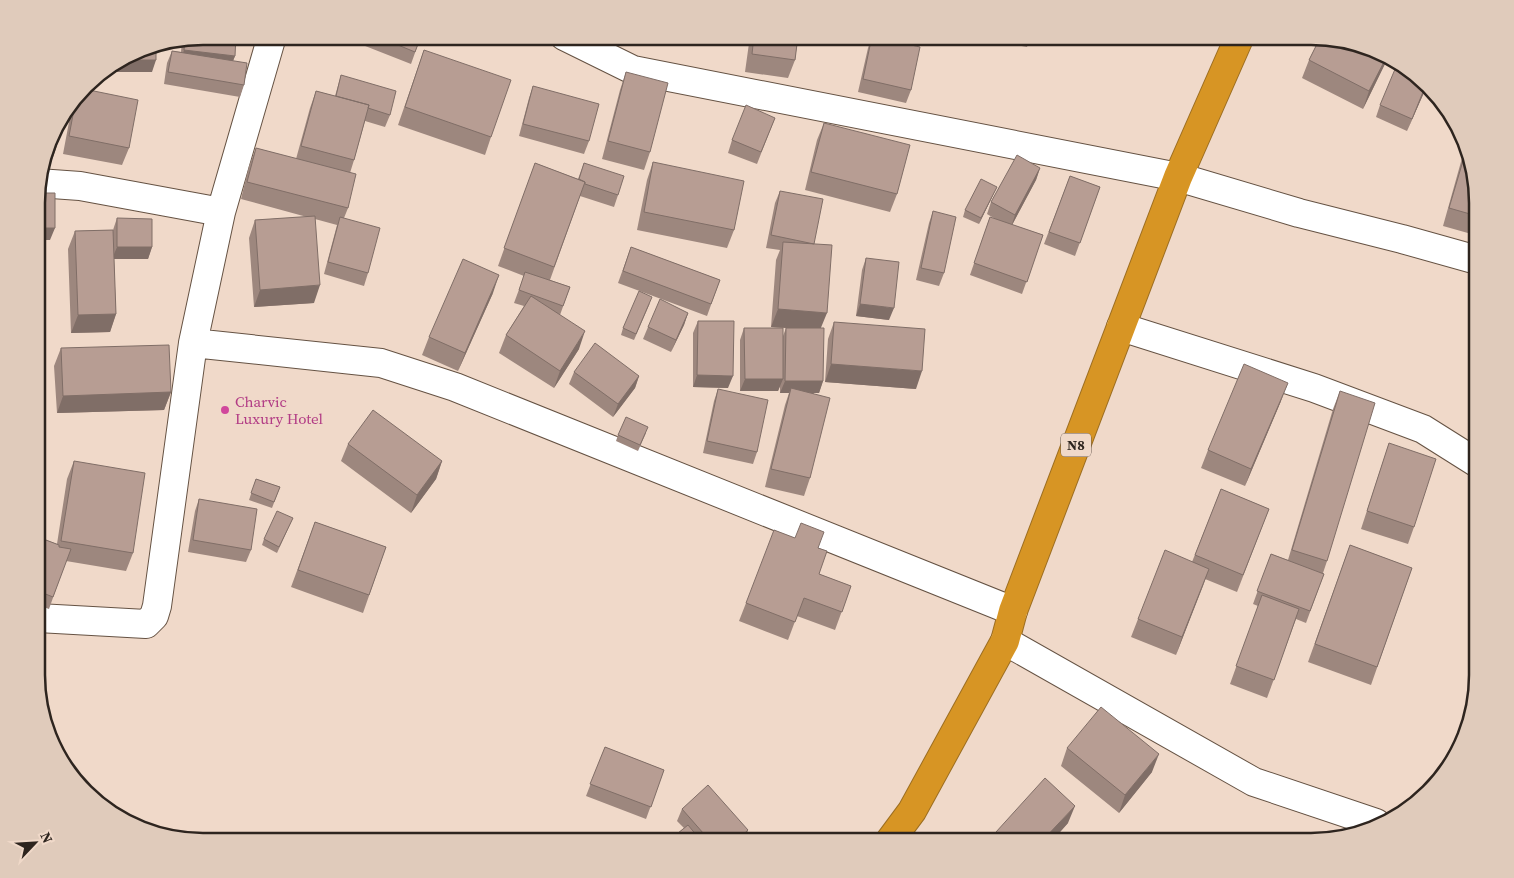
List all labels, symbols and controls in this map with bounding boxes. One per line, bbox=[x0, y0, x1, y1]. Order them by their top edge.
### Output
place label: Charvic Luxury Hotel bbox=[235, 391, 324, 429]
marker: Charvic Luxury Hotel bbox=[219, 404, 231, 416]
road number: N8 bbox=[1061, 434, 1091, 456]
north arrow bbox=[10, 818, 60, 868]
text: N bbox=[36, 829, 58, 846]

